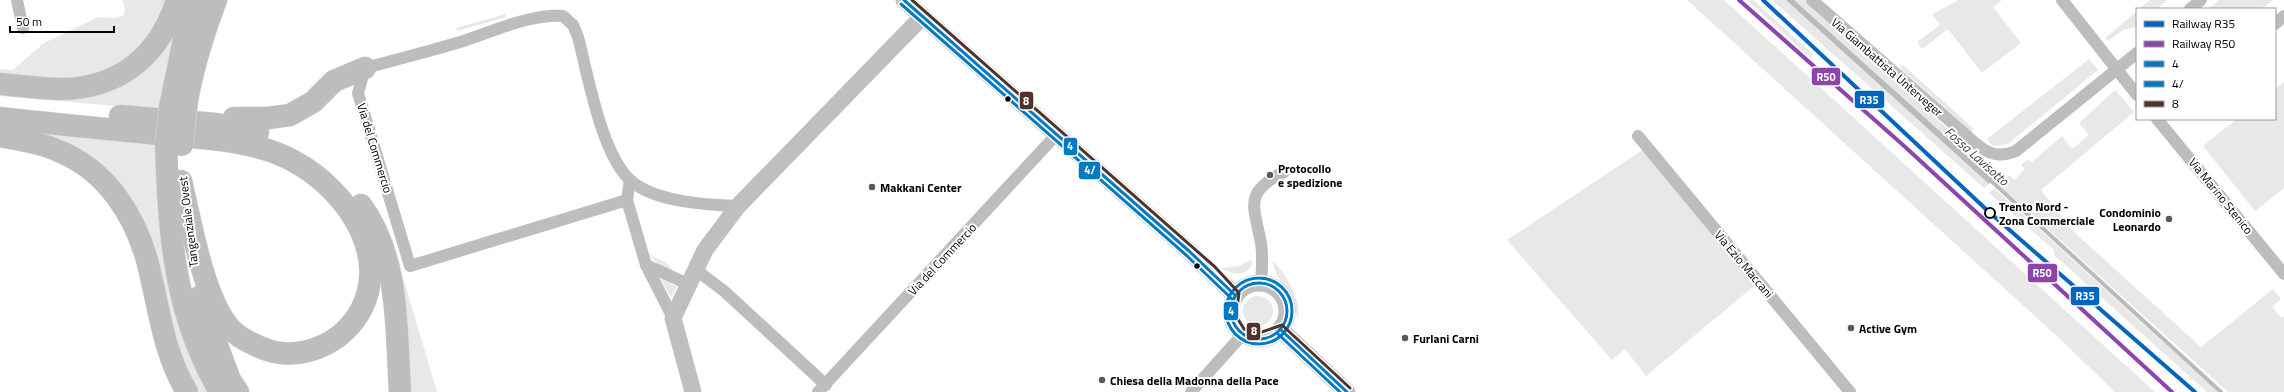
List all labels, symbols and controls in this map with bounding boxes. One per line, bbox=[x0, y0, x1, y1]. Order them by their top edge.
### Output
scale bar bbox=[10, 8, 114, 34]
legend bbox=[2136, 8, 2276, 120]
text: 50 m bbox=[16, 12, 42, 31]
street label: Via Giambattista Unterveger bbox=[1827, 13, 1947, 121]
text: Railway R35 bbox=[2172, 14, 2235, 33]
text: Railway R50 bbox=[2172, 34, 2235, 53]
text: 4 bbox=[2172, 54, 2179, 73]
line badge: R50 bbox=[1811, 67, 1841, 86]
text: R50 bbox=[1816, 69, 1836, 85]
text: 4/ bbox=[2172, 74, 2184, 93]
line badge: R35 bbox=[1854, 90, 1885, 109]
line badge: 8 bbox=[1019, 91, 1034, 110]
text: R35 bbox=[1859, 92, 1879, 108]
text: 8 bbox=[1023, 93, 1029, 109]
unlabelled marker bbox=[1003, 94, 1013, 104]
text: 8 bbox=[2172, 94, 2179, 113]
street label: Via del Commercio bbox=[352, 101, 398, 195]
water label: Fossa Lavisotto bbox=[1940, 122, 2014, 191]
line badge: 4 bbox=[1063, 137, 1078, 156]
text: 4 bbox=[1067, 138, 1073, 154]
street label: Via Marino Stenico bbox=[2184, 154, 2258, 238]
place label: Protocollo e spedizione bbox=[1278, 159, 1342, 192]
line badge: 4/ bbox=[1078, 161, 1101, 180]
text: 4/ bbox=[1084, 162, 1096, 178]
marker: Protocollo e spedizione bbox=[1265, 170, 1275, 180]
street label: Tangenziale Ovest bbox=[173, 175, 203, 269]
place label: Makkani Center bbox=[880, 178, 962, 197]
marker: Makkani Center bbox=[867, 182, 877, 192]
place label: Trento Nord - Zona Commerciale bbox=[1999, 197, 2095, 230]
place label: Condominio Leonardo bbox=[2099, 203, 2161, 236]
marker: Trento Nord - Zona Commerciale bbox=[1984, 207, 1996, 219]
marker: Condominio Leonardo bbox=[2164, 214, 2174, 224]
street label: Via del Commercio bbox=[903, 218, 981, 300]
street label: Via Ezio Maccani bbox=[1710, 226, 1778, 302]
unlabelled marker bbox=[1192, 261, 1202, 271]
line badge: R50 bbox=[2027, 263, 2058, 283]
text: R50 bbox=[2032, 265, 2052, 281]
line badge: R35 bbox=[2070, 286, 2100, 306]
text: R35 bbox=[2075, 288, 2095, 304]
line badge: 4 bbox=[1223, 301, 1239, 321]
text: 4 bbox=[1228, 303, 1234, 319]
place label: Active Gym bbox=[1859, 319, 1917, 338]
line badge: 8 bbox=[1246, 322, 1261, 341]
text: 8 bbox=[1251, 323, 1257, 339]
marker: Active Gym bbox=[1846, 323, 1856, 333]
place label: Furlani Carni bbox=[1413, 329, 1479, 348]
marker: Furlani Carni bbox=[1400, 333, 1410, 343]
place label: Chiesa della Madonna della Pace bbox=[1110, 371, 1279, 390]
marker: Chiesa della Madonna della Pace bbox=[1097, 375, 1107, 385]

